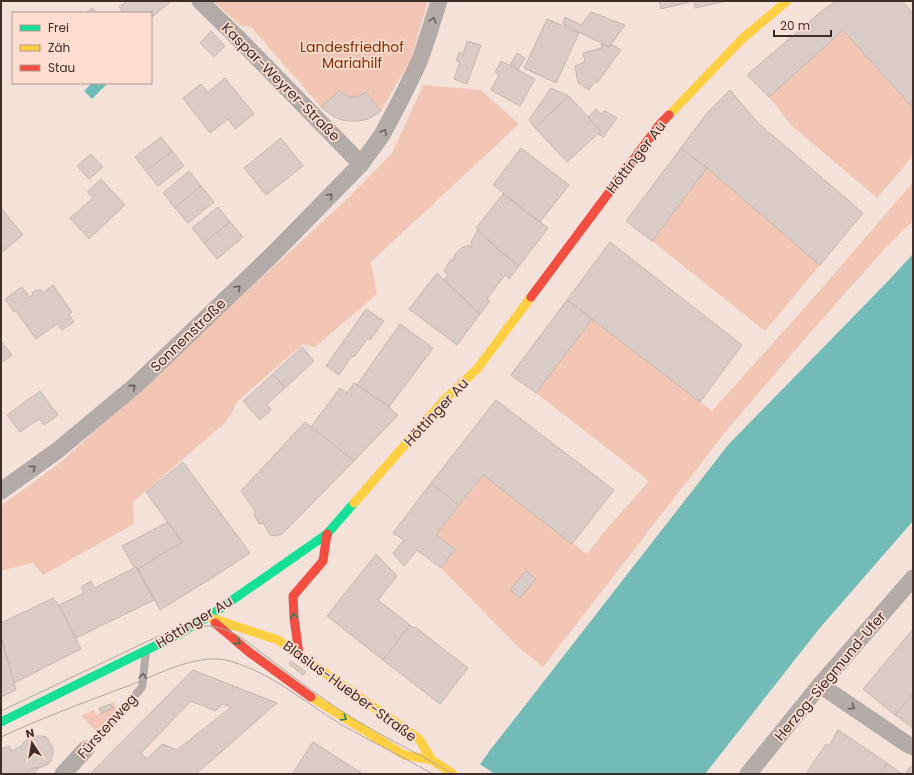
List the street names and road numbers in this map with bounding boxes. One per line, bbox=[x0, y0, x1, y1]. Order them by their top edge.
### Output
street label: Kaspar-Weyrer-Straße bbox=[217, 18, 345, 146]
street label: Höttinger Au bbox=[601, 117, 671, 197]
street label: Sonnenstraße bbox=[146, 294, 230, 376]
street label: Höttinger Au bbox=[399, 373, 473, 451]
street label: Höttinger Au bbox=[152, 591, 236, 653]
street label: Herzog-Siegmund-Ufer bbox=[770, 607, 890, 745]
street label: Blasius-Hueber-Straße bbox=[279, 636, 421, 747]
street label: Fürstenweg bbox=[73, 689, 141, 763]

